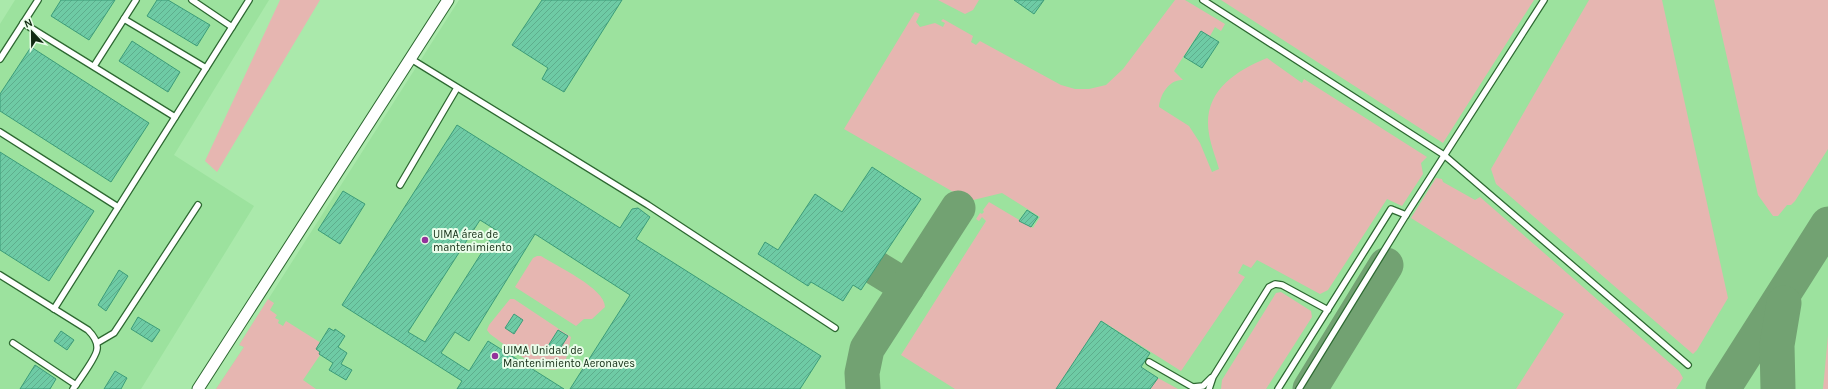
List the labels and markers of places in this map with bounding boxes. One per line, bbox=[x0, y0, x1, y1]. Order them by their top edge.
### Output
place label: UIMA área de mantenimiento bbox=[433, 228, 512, 254]
marker: UIMA área de mantenimiento bbox=[420, 235, 430, 245]
place label: UIMA Unidad de Mantenimiento Aeronaves bbox=[503, 344, 635, 370]
marker: UIMA Unidad de Mantenimiento Aeronaves bbox=[490, 351, 500, 361]

